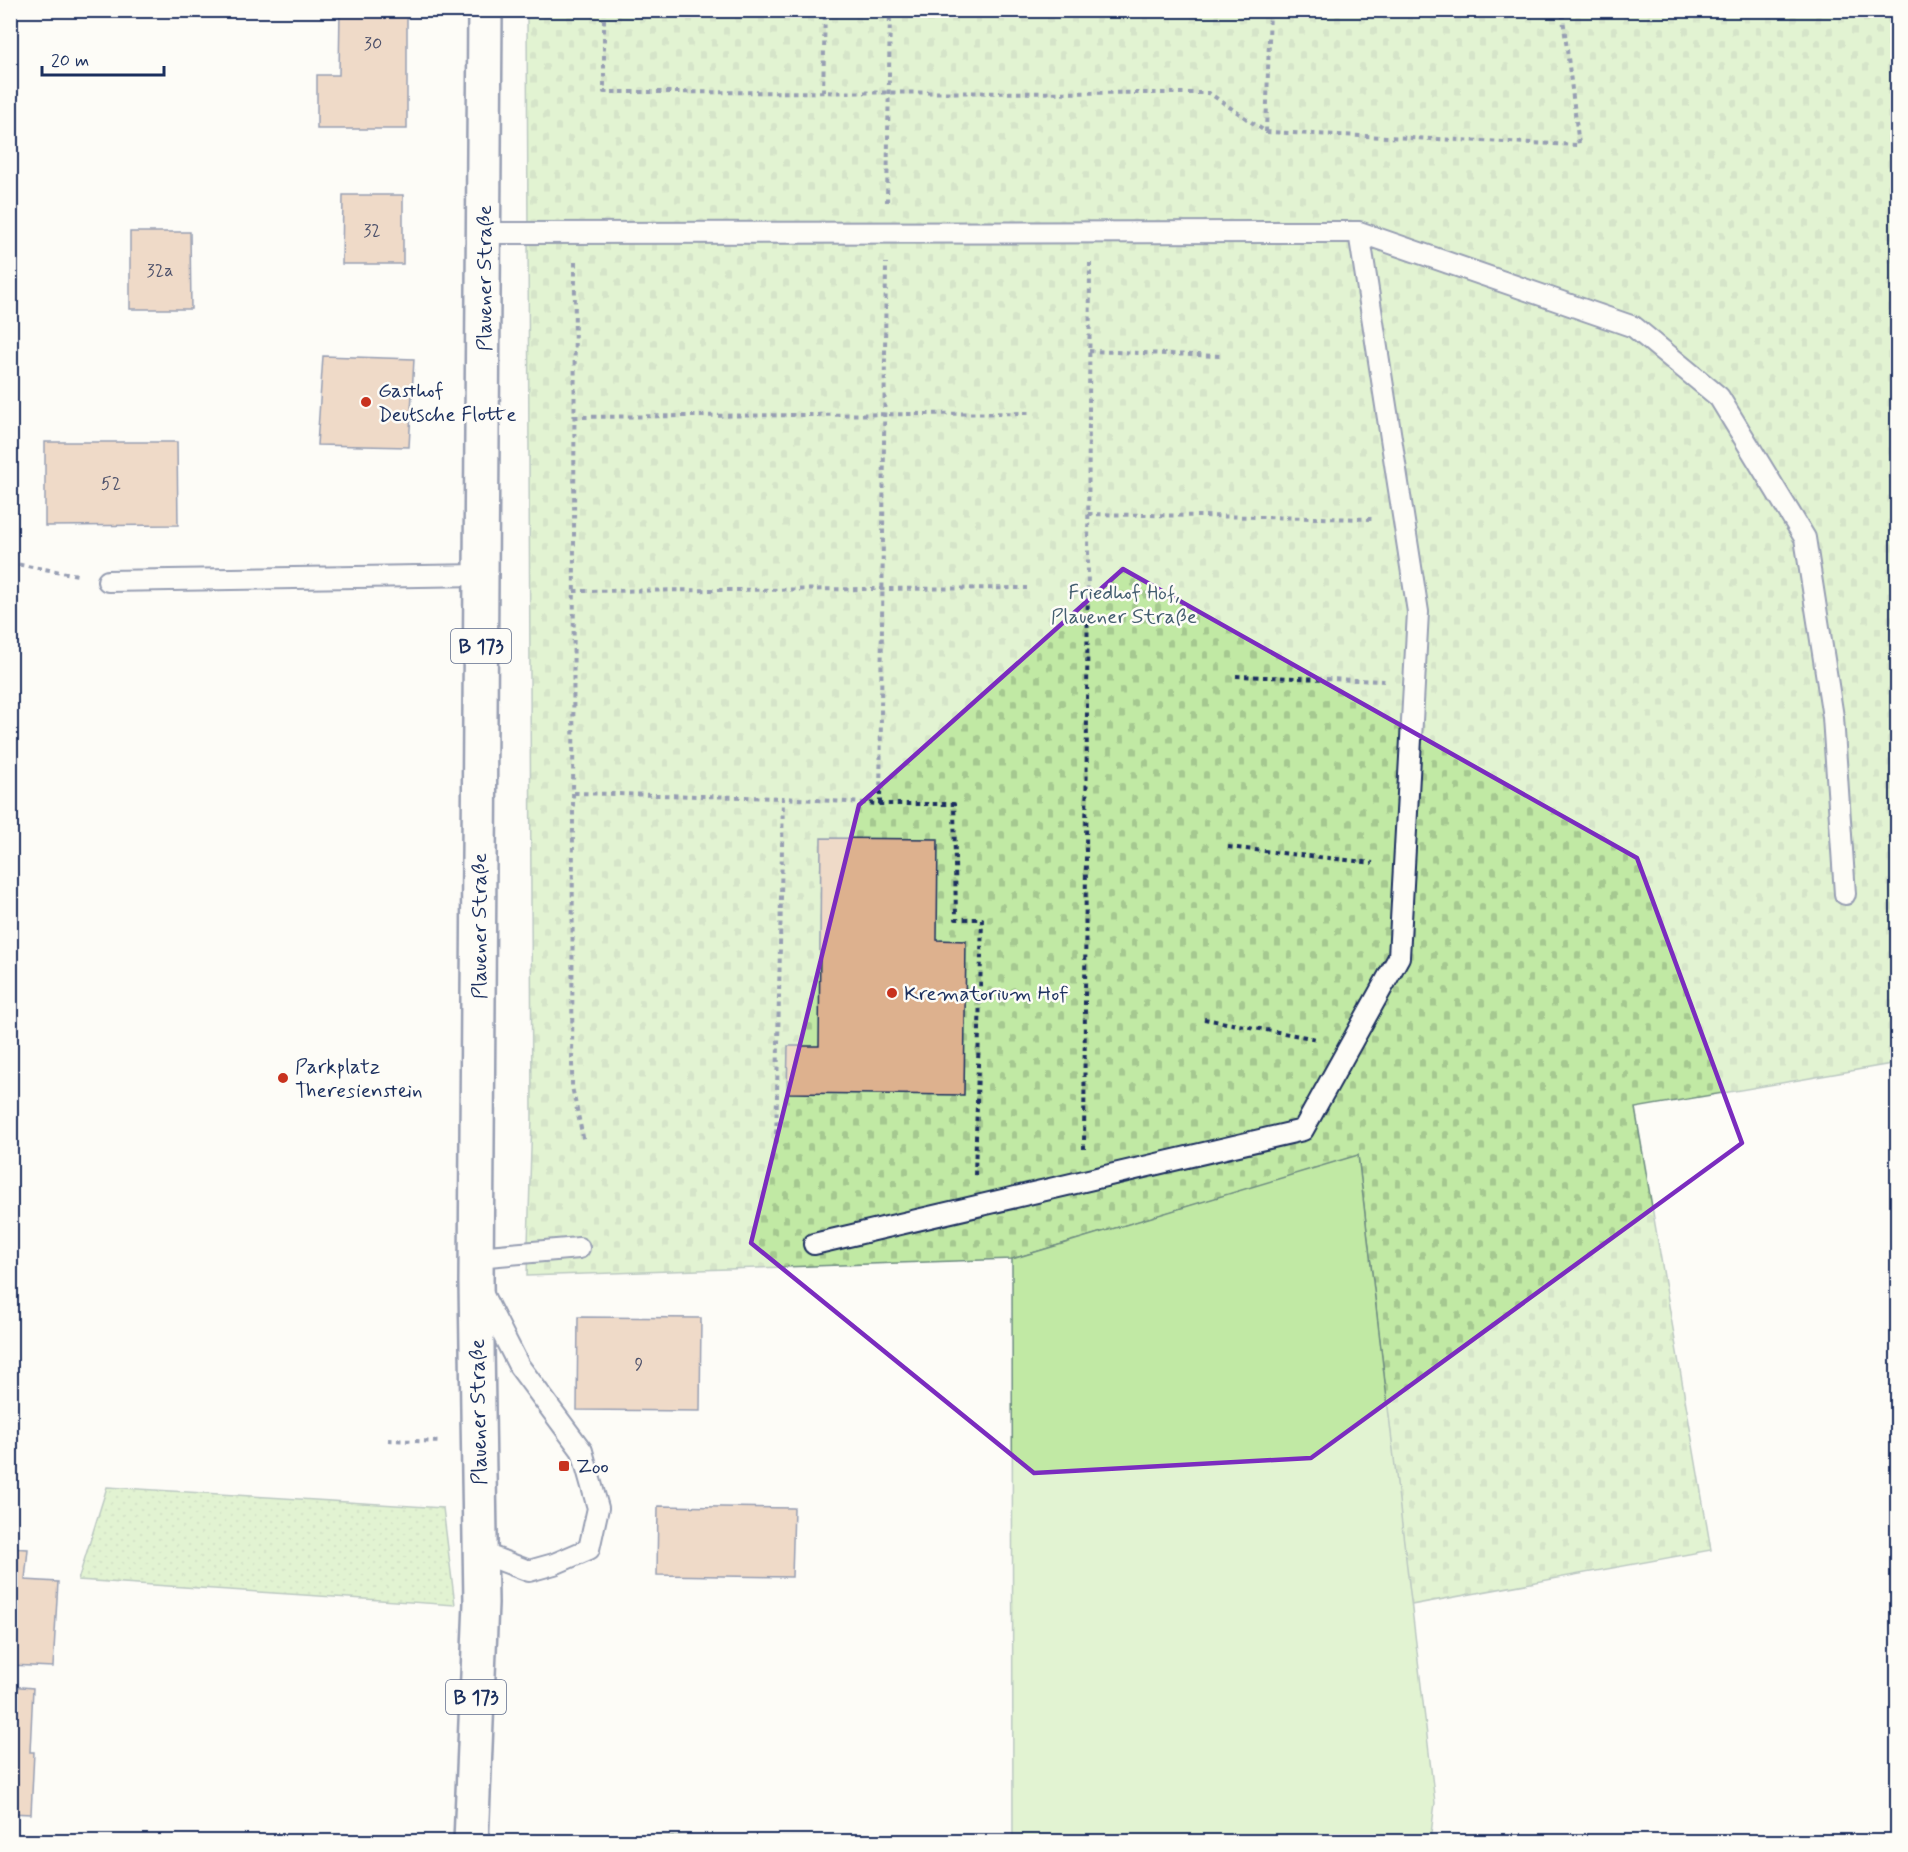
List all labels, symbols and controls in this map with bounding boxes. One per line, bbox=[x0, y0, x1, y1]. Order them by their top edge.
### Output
house number: 30 bbox=[364, 32, 382, 56]
scale bar bbox=[42, 39, 164, 77]
text: 20 m bbox=[51, 49, 89, 73]
street label: Plauener Straße bbox=[471, 205, 499, 351]
house number: 32 bbox=[363, 219, 381, 243]
house number: 32a bbox=[147, 259, 173, 283]
place label: Gasthof Deutsche Flotte bbox=[378, 377, 516, 429]
marker: Gasthof Deutsche Flotte bbox=[359, 395, 373, 409]
house number: 52 bbox=[101, 472, 121, 496]
park label: Friedhof Hof, Plauener Straße bbox=[1051, 579, 1197, 631]
road number: B 173 bbox=[451, 629, 511, 663]
street label: Plauener Straße bbox=[466, 853, 494, 999]
place label: Krematorium Hof bbox=[904, 980, 1069, 1008]
marker: Krematorium Hof bbox=[885, 986, 899, 1000]
place label: Parkplatz Theresienstein bbox=[295, 1053, 423, 1105]
marker: Parkplatz Theresienstein bbox=[276, 1071, 290, 1085]
street label: Plauener Straße bbox=[464, 1339, 494, 1485]
house number: 9 bbox=[635, 1353, 644, 1377]
place label: Zoo bbox=[576, 1453, 609, 1481]
marker: Zoo bbox=[557, 1459, 571, 1473]
road number: B 173 bbox=[446, 1680, 506, 1714]

